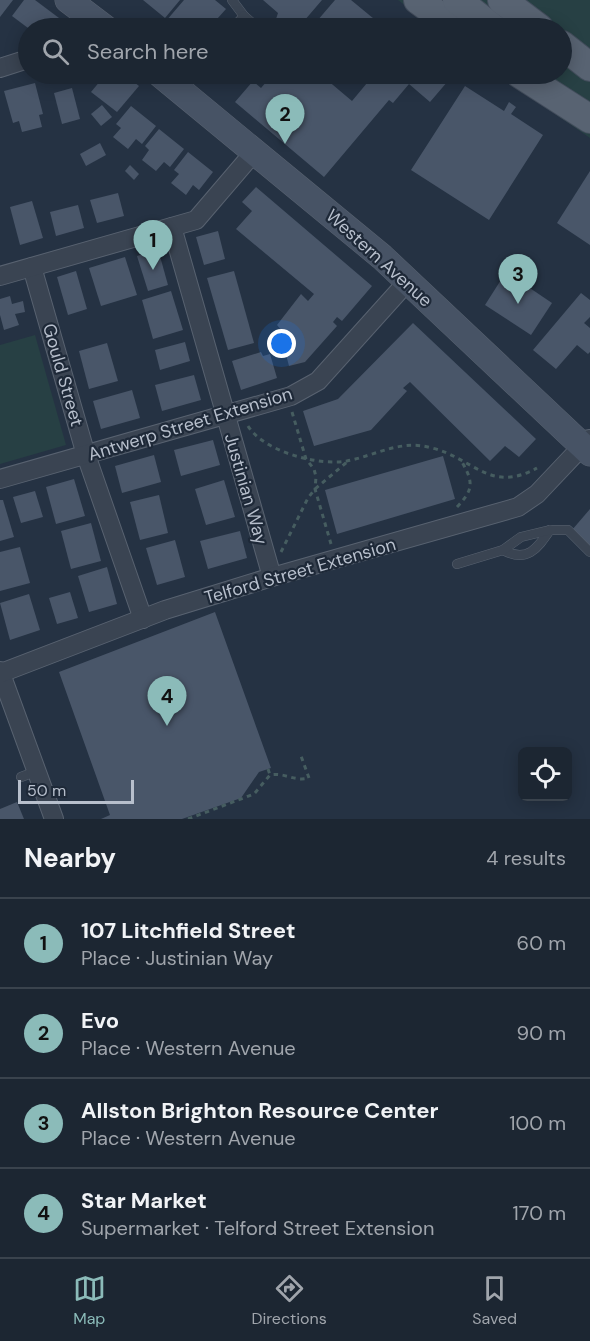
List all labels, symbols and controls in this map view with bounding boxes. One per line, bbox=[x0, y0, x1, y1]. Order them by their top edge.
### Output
search box bbox=[18, 18, 572, 84]
icon: search bbox=[39, 35, 72, 68]
text: Search here bbox=[87, 37, 208, 66]
pin: 2 bbox=[266, 94, 304, 144]
street label: Western Avenue bbox=[321, 204, 437, 312]
pin: 1 bbox=[134, 220, 172, 270]
pin: 3 bbox=[498, 254, 538, 304]
street label: Gould Street bbox=[37, 321, 89, 429]
your location bbox=[267, 329, 296, 358]
street label: Antwerp Street Extension bbox=[85, 381, 295, 467]
street label: Justinian Way bbox=[219, 430, 273, 548]
street label: Telford Street Extension bbox=[201, 532, 399, 610]
pin: 4 bbox=[148, 676, 186, 726]
map controls bbox=[518, 747, 572, 801]
button: locate bbox=[518, 747, 572, 801]
scale bar bbox=[18, 777, 134, 804]
text: 50 m bbox=[27, 780, 66, 801]
text: Nearby bbox=[24, 841, 116, 875]
text: 4 results bbox=[486, 845, 566, 871]
text: 107 Litchfield Street bbox=[81, 916, 295, 945]
text: 1 bbox=[40, 930, 47, 956]
text: 60 m bbox=[517, 930, 566, 956]
text: Place · Justinian Way bbox=[81, 945, 273, 971]
text: Evo bbox=[81, 1006, 119, 1035]
text: 2 bbox=[38, 1020, 49, 1046]
text: 90 m bbox=[517, 1020, 566, 1046]
text: Place · Western Avenue bbox=[81, 1035, 296, 1061]
text: Allston Brighton Resource Center bbox=[81, 1096, 439, 1125]
text: 3 bbox=[37, 1110, 50, 1136]
text: 100 m bbox=[509, 1110, 566, 1136]
text: Place · Western Avenue bbox=[81, 1125, 296, 1151]
text: Star Market bbox=[81, 1186, 207, 1215]
text: 4 bbox=[37, 1200, 50, 1226]
text: 170 m bbox=[513, 1200, 566, 1226]
text: Supermarket · Telford Street Extension bbox=[81, 1215, 434, 1241]
tab: Map bbox=[73, 1272, 106, 1329]
tab: Directions bbox=[251, 1272, 327, 1329]
tab: Saved bbox=[472, 1272, 517, 1329]

